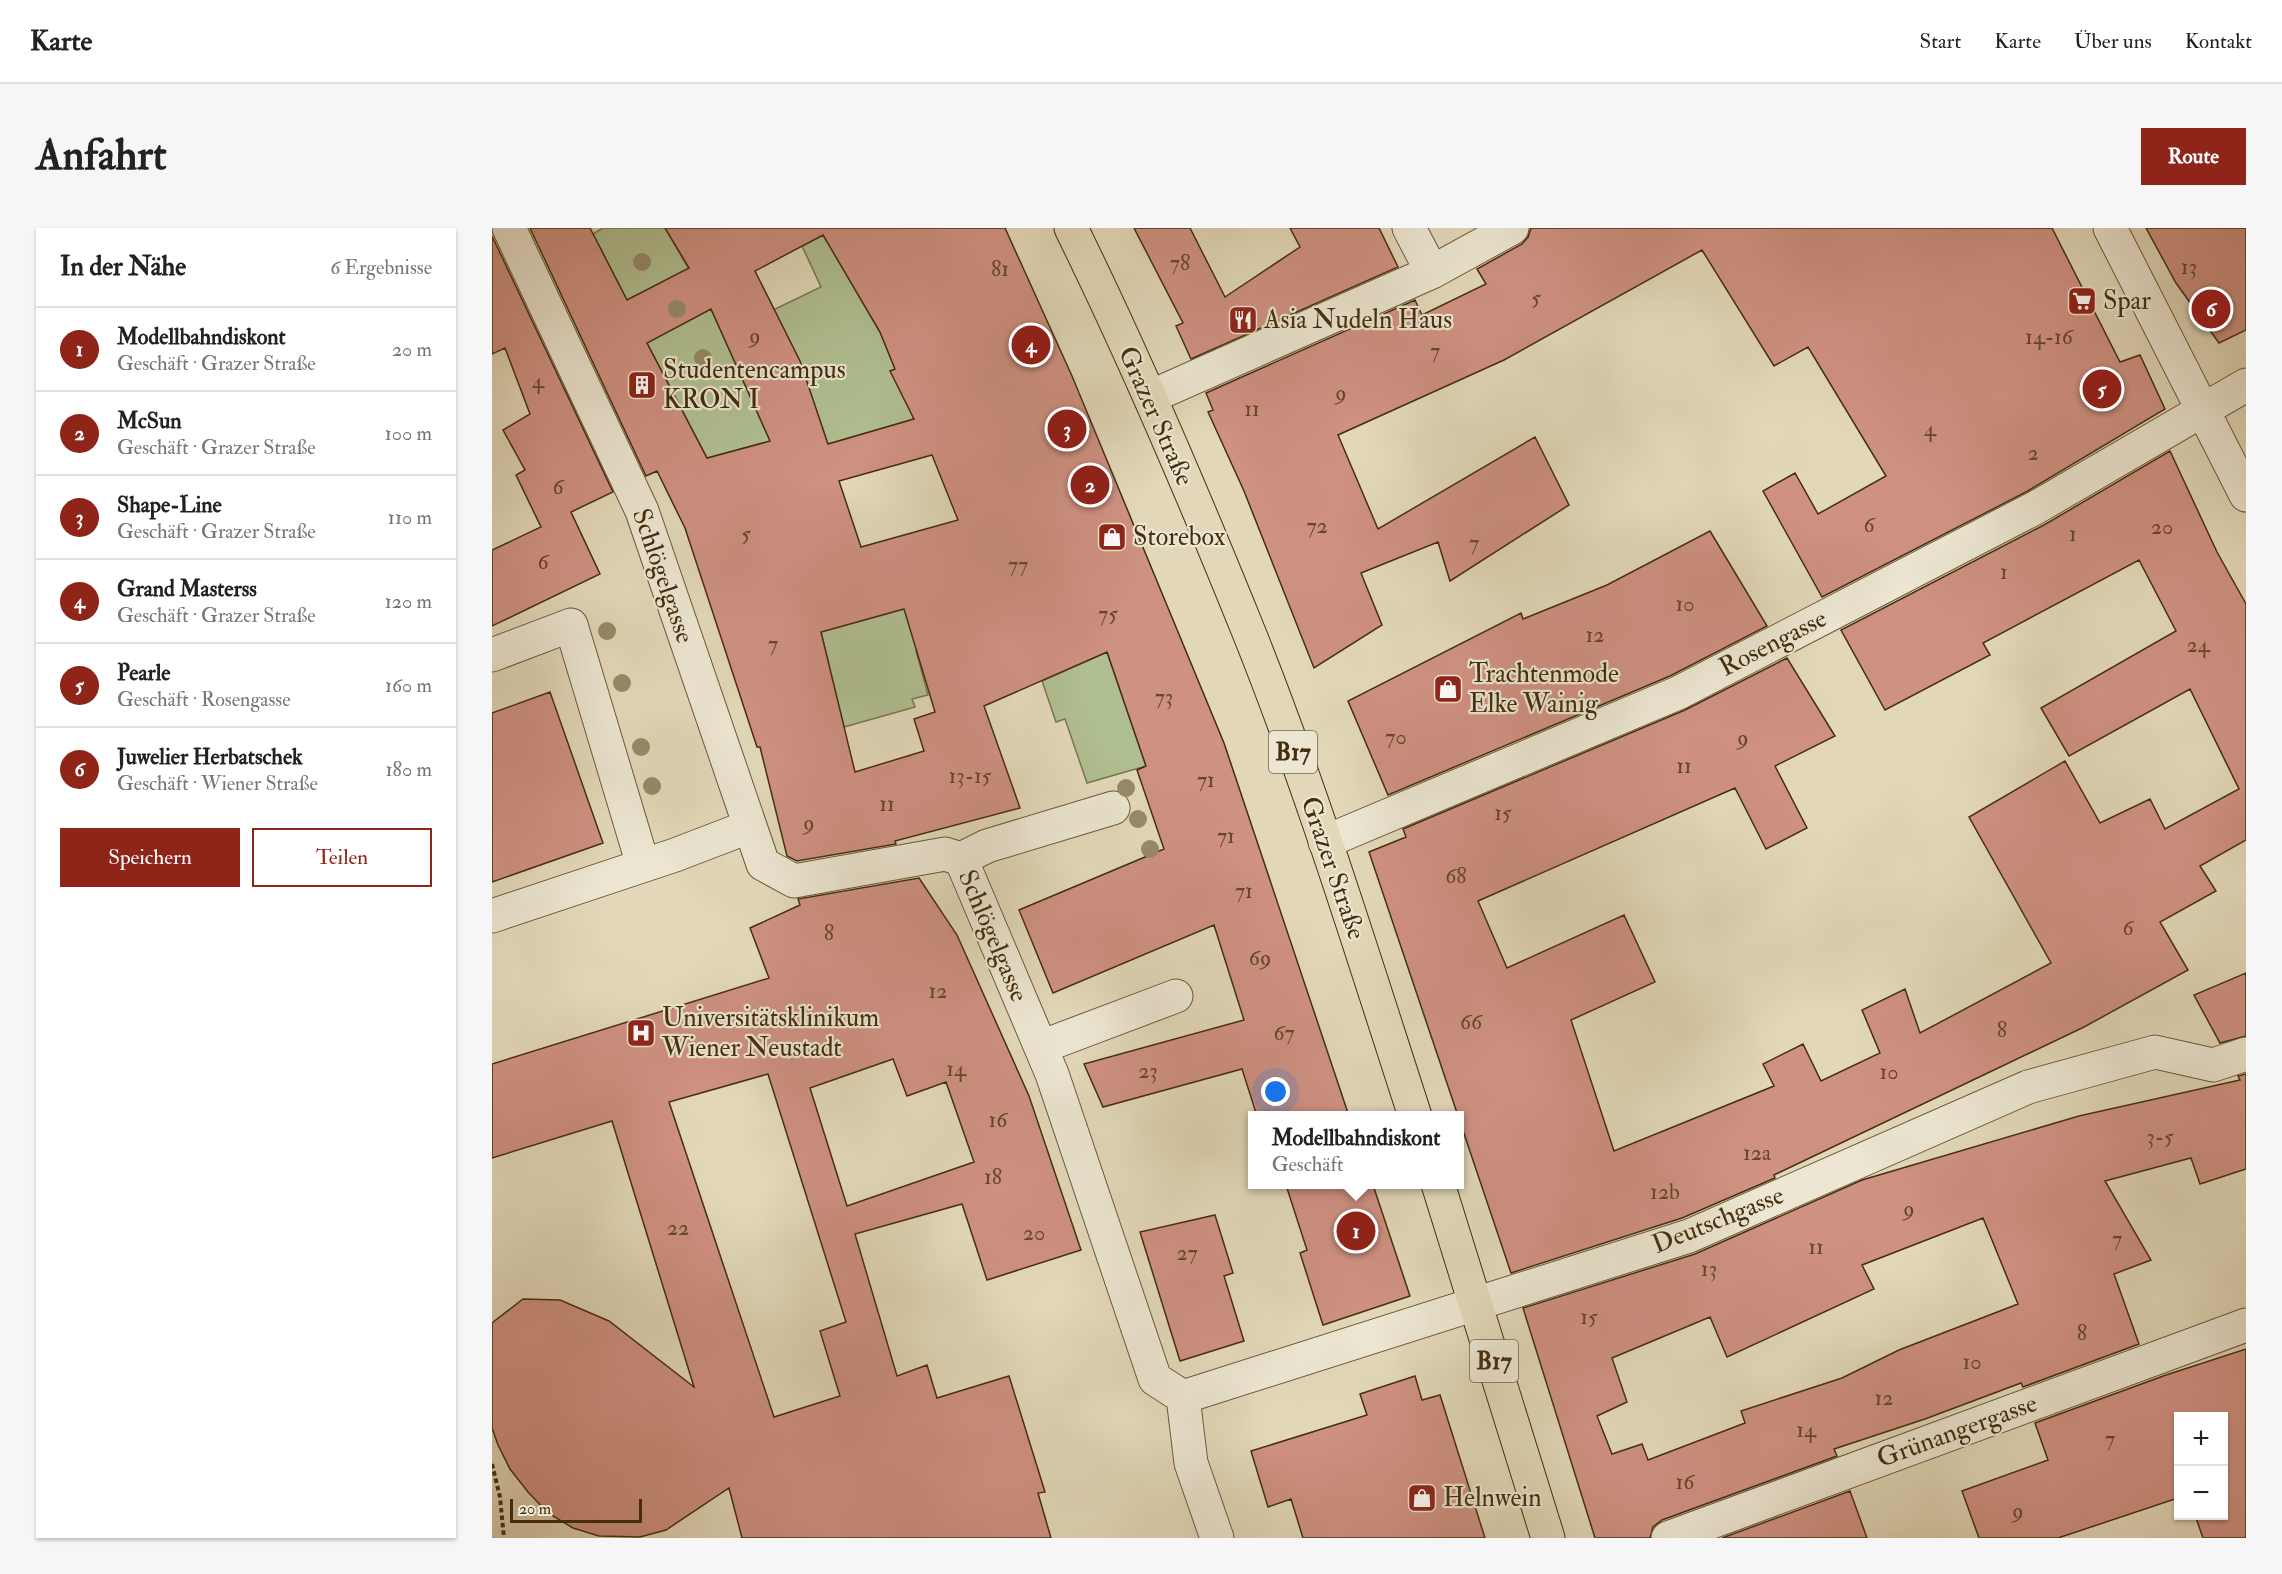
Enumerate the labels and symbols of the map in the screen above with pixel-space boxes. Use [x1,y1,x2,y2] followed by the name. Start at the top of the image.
[1170,249,1190,277] house number: 78
[2181,253,2197,281] house number: 13
[991,255,1009,283] house number: 81
[1531,284,1541,312] house number: 5
[2066,285,2098,317] supermarket icon: Spar
[2103,285,2151,318] place label: Spar
[2192,286,2230,332] pin: 6
[1227,304,1259,336] restaurant icon: Asia Nudeln Haus
[1263,304,1452,336] place label: Asia Nudeln Haus
[747,322,761,350] house number: 9
[1012,322,1050,368] pin: 4
[2025,323,2075,351] house number: 14-16
[1430,337,1440,365] house number: 7
[1111,341,1201,491] street label: Grazer Straße
[663,354,846,416] place label: Studentencampus KRON I
[2082,366,2122,412] pin: 5
[532,367,545,395] house number: 4
[626,369,658,401] building icon: Studentencampus KRON I
[1333,379,1347,407] house number: 9
[1244,395,1260,423] house number: 11
[1048,406,1086,452] pin: 3
[1924,415,1937,443] house number: 4
[2027,439,2039,467] house number: 2
[1070,462,1110,508] pin: 2
[552,473,565,501] house number: 6
[625,505,701,648] street label: Schlögelgasse
[1863,511,1876,539] house number: 6
[1306,512,1328,540] house number: 72
[2151,513,2173,541] house number: 20
[741,520,751,548] house number: 5
[2069,520,2077,548] house number: 1
[1096,521,1128,553] shop icon: Storebox
[1133,521,1226,553] place label: Storebox
[1469,529,1479,557] house number: 7
[537,548,550,576] house number: 6
[1008,551,1028,579] house number: 77
[2000,558,2008,586] house number: 1
[1675,590,1695,618] house number: 10
[1098,600,1118,628] house number: 75
[1714,602,1832,684] street label: Rosengasse
[1585,621,1605,649] house number: 12
[768,630,778,658] house number: 7
[2186,631,2211,659] house number: 24
[1469,658,1619,720] place label: Trachtenmode Elke Wainig
[1432,673,1464,705] shop icon: Trachtenmode Elke Wainig
[1155,683,1173,711] house number: 73
[1385,723,1407,751] house number: 70
[1735,724,1749,752] house number: 9
[1269,731,1317,773] road number: B17
[1676,752,1692,780] house number: 11
[948,762,992,790] house number: 13-15
[1197,766,1215,794] house number: 71
[879,790,895,818] house number: 11
[1294,792,1372,944] street label: Grazer Straße
[1494,799,1512,827] house number: 15
[801,809,815,837] house number: 9
[1217,822,1235,850] house number: 71
[1445,862,1467,890] house number: 68
[951,865,1035,1007] street label: Schlögelgasse
[1235,877,1253,905] house number: 71
[2122,914,2135,942] house number: 6
[824,919,834,947] house number: 8
[1249,944,1271,972] house number: 69
[928,977,948,1005] house number: 12
[661,1002,879,1064] place label: Universitätsklinikum Wiener Neustadt
[1460,1008,1484,1036] house number: 66
[1997,1016,2007,1044] house number: 8
[625,1017,657,1049] hospital icon: Universitätsklinikum Wiener Neustadt
[1273,1019,1295,1047] house number: 67
[946,1055,967,1083] house number: 14
[1138,1057,1158,1085] house number: 23
[1879,1058,1899,1086] house number: 10
[1261,1077,1290,1106] your location
[989,1106,1009,1134] house number: 16
[2146,1123,2174,1151] house number: 3-5
[1743,1139,1772,1167] house number: 12a
[984,1163,1002,1191] house number: 18
[1650,1178,1680,1206] house number: 12b
[1648,1179,1789,1261] street label: Deutschgasse
[1901,1195,1915,1223] house number: 9
[1336,1208,1376,1254] pin: 1
[667,1214,689,1242] house number: 22
[1023,1219,1045,1247] house number: 20
[2112,1225,2122,1253] house number: 7
[1808,1233,1824,1261] house number: 11
[1176,1239,1198,1267] house number: 27
[1701,1255,1717,1283] house number: 13
[1580,1303,1598,1331] house number: 15
[2077,1319,2087,1347] house number: 8
[1470,1340,1518,1382] road number: B17
[1962,1348,1982,1376] house number: 10
[1874,1384,1894,1412] house number: 12
[1873,1387,2041,1475] street label: Grünangergasse
[1796,1416,1817,1444] house number: 14
[2105,1425,2115,1453] house number: 7
[1676,1468,1696,1496] house number: 16
[1406,1482,1438,1514] shop icon: Helnwein
[1443,1482,1542,1514] place label: Helnwein
[510,1496,642,1524] scale bar
[2010,1497,2024,1525] house number: 9

